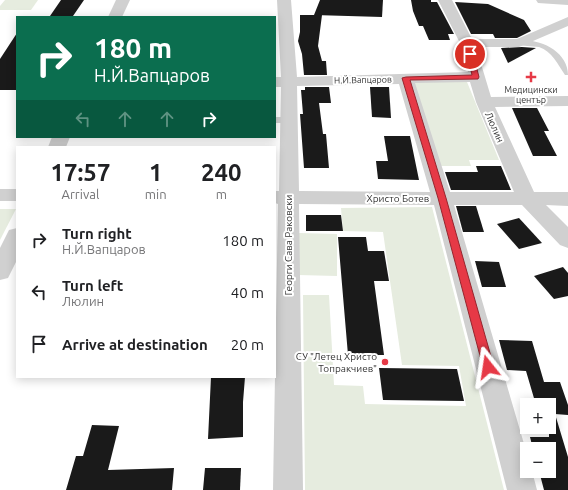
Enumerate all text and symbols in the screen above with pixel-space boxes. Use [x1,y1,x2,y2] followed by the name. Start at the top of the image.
[28,32,80,84] icon: right
[94,32,172,63] text: 180 m
[453,37,487,71] pin
[459,43,481,65] icon: arrive
[94,65,210,85] text: Н.Й.Вапцаров
[525,71,537,83] marker: Медицински център
[334,73,392,86] street label: Н.Й.Вапцаров
[504,85,558,105] place label: Медицински център
[72,108,94,130] icon: left
[114,108,136,130] icon: ahead
[156,108,178,130] icon: ahead
[198,108,220,130] icon: right
[483,110,506,144] street label: Люлин
[50,159,110,186] text: 17:57
[149,159,162,186] text: 1
[201,159,242,186] text: 240
[61,187,99,201] text: Arrival
[145,187,167,201] text: min
[216,187,227,201] text: m
[367,193,429,204] street label: Христо Ботев
[283,195,294,295] street label: Георги Сава Раковски
[62,225,132,242] text: Turn right
[28,229,50,251] icon: right
[222,232,264,249] text: 180 m
[62,242,146,256] text: Н.Й.Вапцаров
[62,277,123,294] text: Turn left
[28,281,50,303] icon: left
[231,284,264,301] text: 40 m
[62,294,104,308] text: Люлин
[28,333,50,355] icon: arrive
[62,336,208,353] text: Arrive at destination
[231,336,264,353] text: 20 m
[467,346,509,388] position arrow
[296,351,377,374] place label: СУ "Летец Христо Топракчиев"
[380,357,390,367] marker: СУ "Летец Христо Топракчиев"
[520,398,556,478] map controls
[520,398,556,434] button: +
[520,442,556,478] button: −

